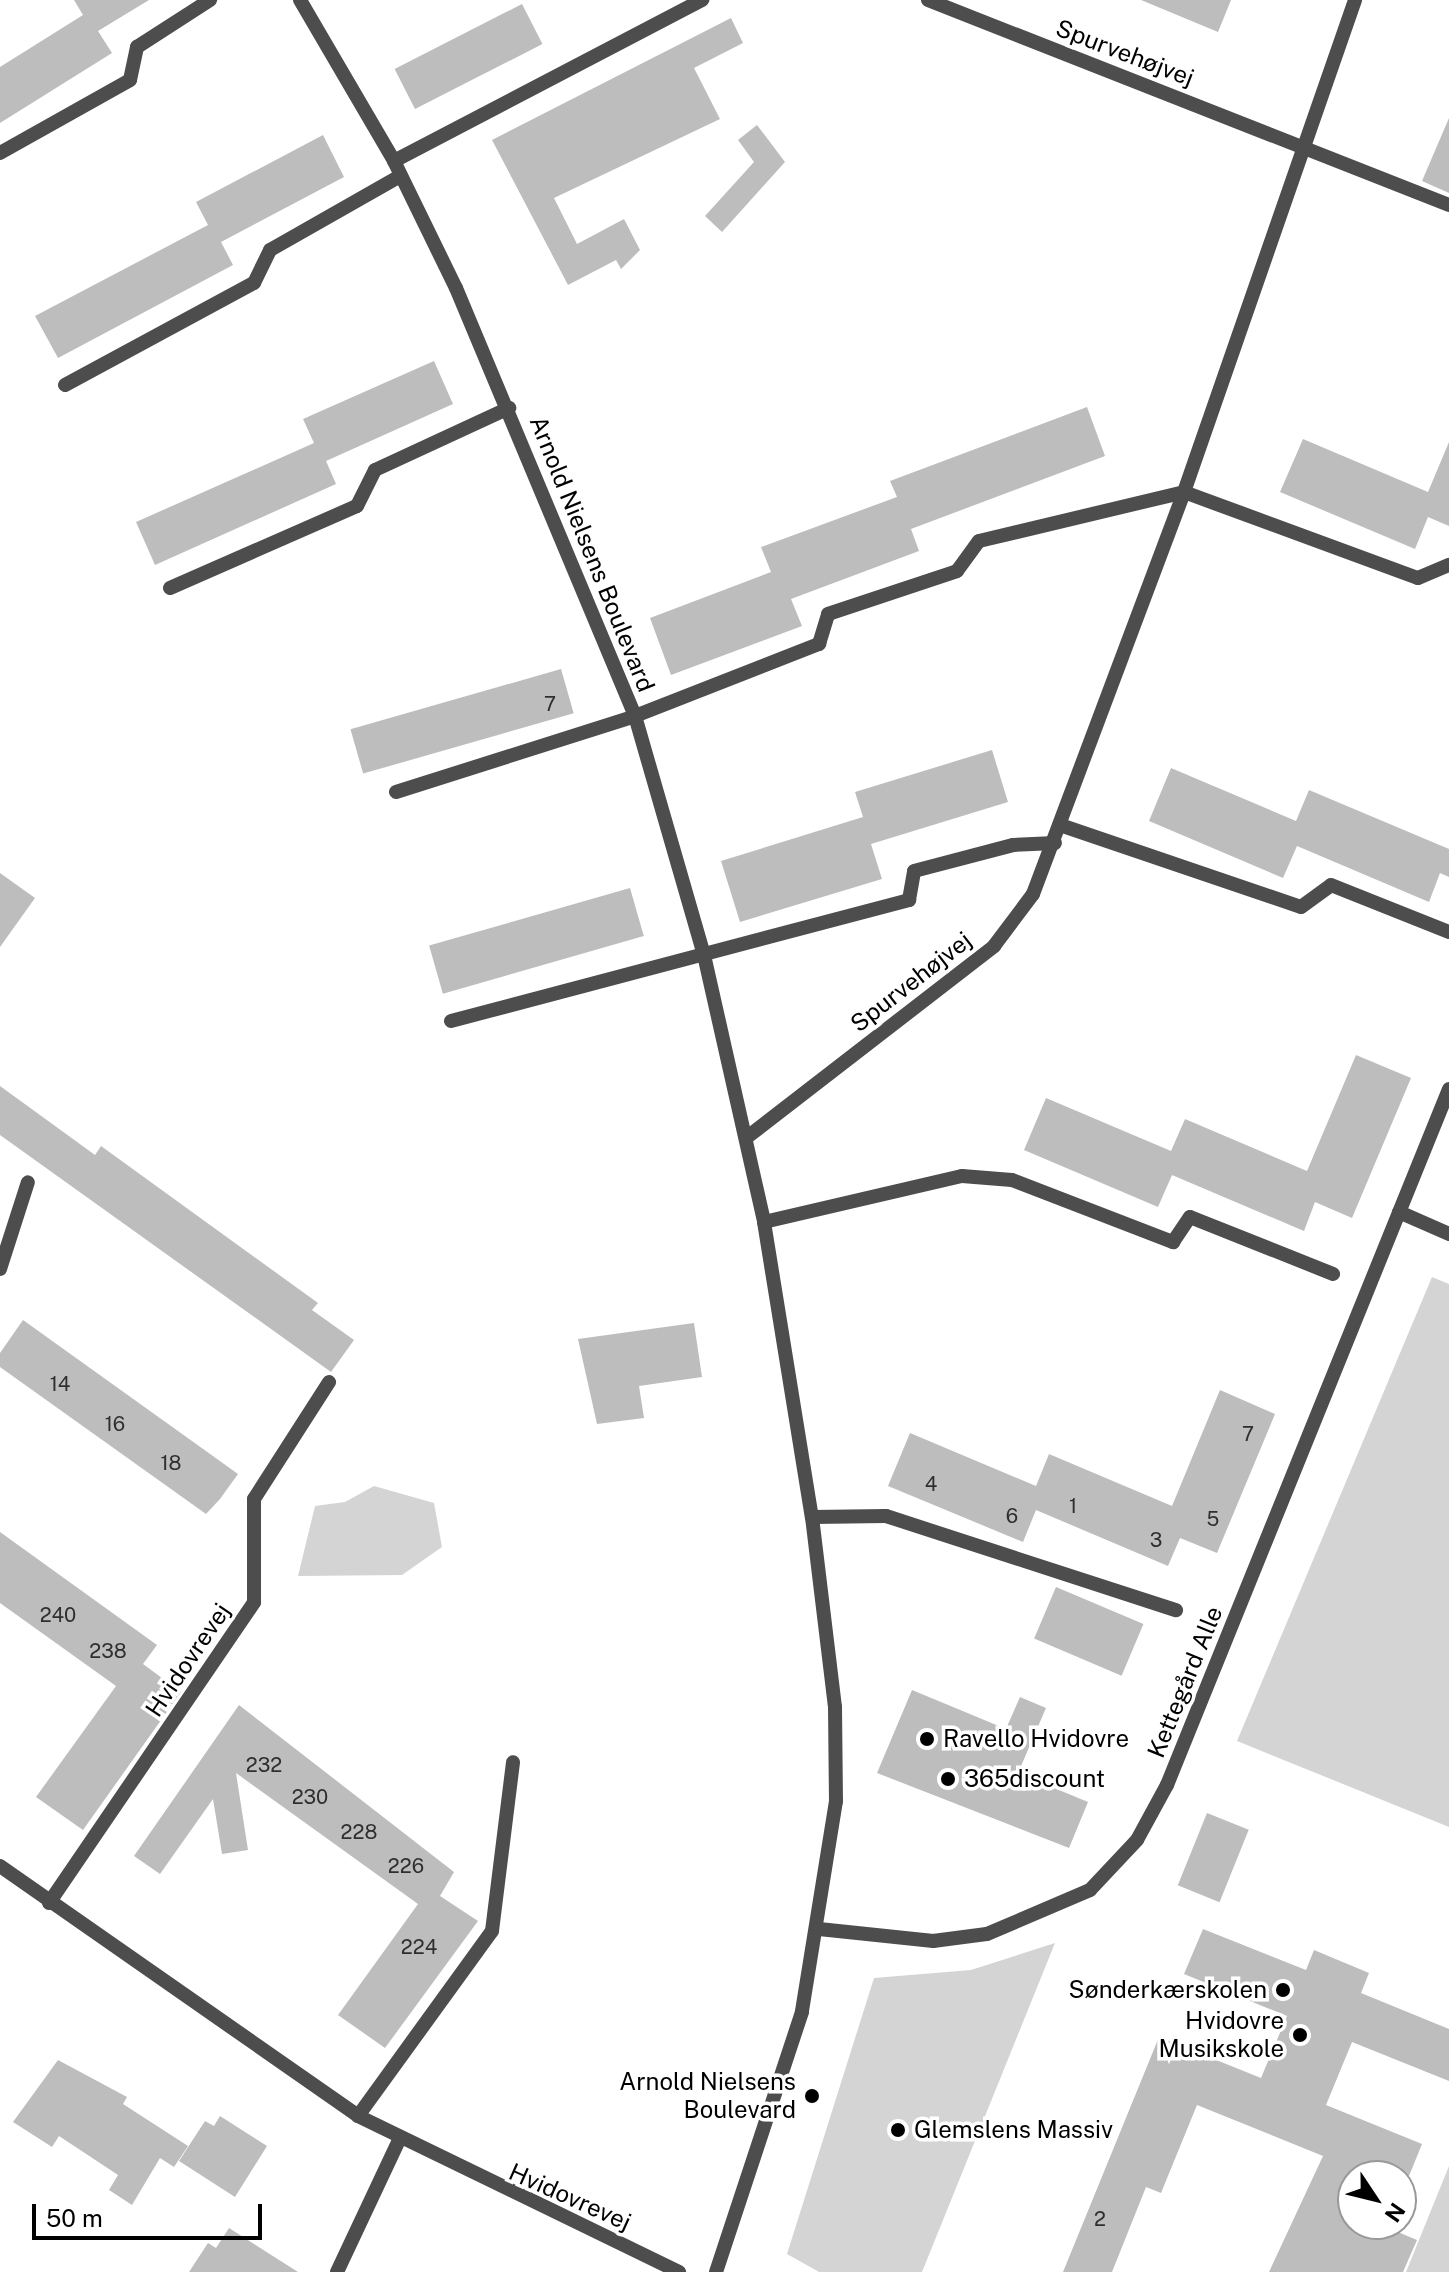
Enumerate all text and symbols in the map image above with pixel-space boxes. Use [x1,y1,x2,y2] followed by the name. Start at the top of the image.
[1052,13,1198,93] street label: Spurvehøjvej
[523,412,661,696] street label: Arnold Nielsens Boulevard
[544,692,556,716] house number: 7
[845,926,977,1038] street label: Spurvehøjvej
[50,1372,70,1396] house number: 14
[105,1412,125,1436] house number: 16
[1242,1422,1254,1446] house number: 7
[160,1451,182,1475] house number: 18
[925,1472,937,1496] house number: 4
[1069,1494,1077,1518] house number: 1
[1006,1504,1018,1528] house number: 6
[1207,1507,1219,1531] house number: 5
[1150,1528,1162,1552] house number: 3
[140,1598,236,1722] street label: Hvidovrevej
[1142,1602,1228,1762] street label: Kettegård Alle
[40,1603,76,1627] house number: 240
[89,1639,127,1663] house number: 238
[943,1725,1129,1753] place label: Ravello Hvidovre
[918,1730,936,1748] marker: Ravello Hvidovre
[246,1753,282,1777] house number: 232
[964,1765,1105,1793] place label: 365discount
[939,1770,957,1788] marker: 365discount
[292,1785,328,1809] house number: 230
[341,1820,377,1844] house number: 228
[388,1854,424,1878] house number: 226
[401,1935,437,1959] house number: 224
[1069,1976,1267,2004] place label: Sønderkærskolen
[1274,1981,1292,1999] marker: Sønderkærskolen
[1158,2007,1284,2063] place label: Hvidovre Musikskole
[1291,2026,1309,2044] marker: Hvidovre Musikskole
[619,2068,796,2124] place label: Arnold Nielsens Boulevard
[803,2087,821,2105] marker: Arnold Nielsens Boulevard
[914,2116,1113,2144] place label: Glemslens Massiv
[889,2121,907,2139] marker: Glemslens Massiv
[505,2157,635,2237] street label: Hvidovrevej
[1337,2160,1417,2240] north arrow
[36,2188,266,2238] scale bar
[1379,2198,1411,2227] text: N
[46,2204,103,2232] text: 50 m
[1094,2207,1106,2231] house number: 2

